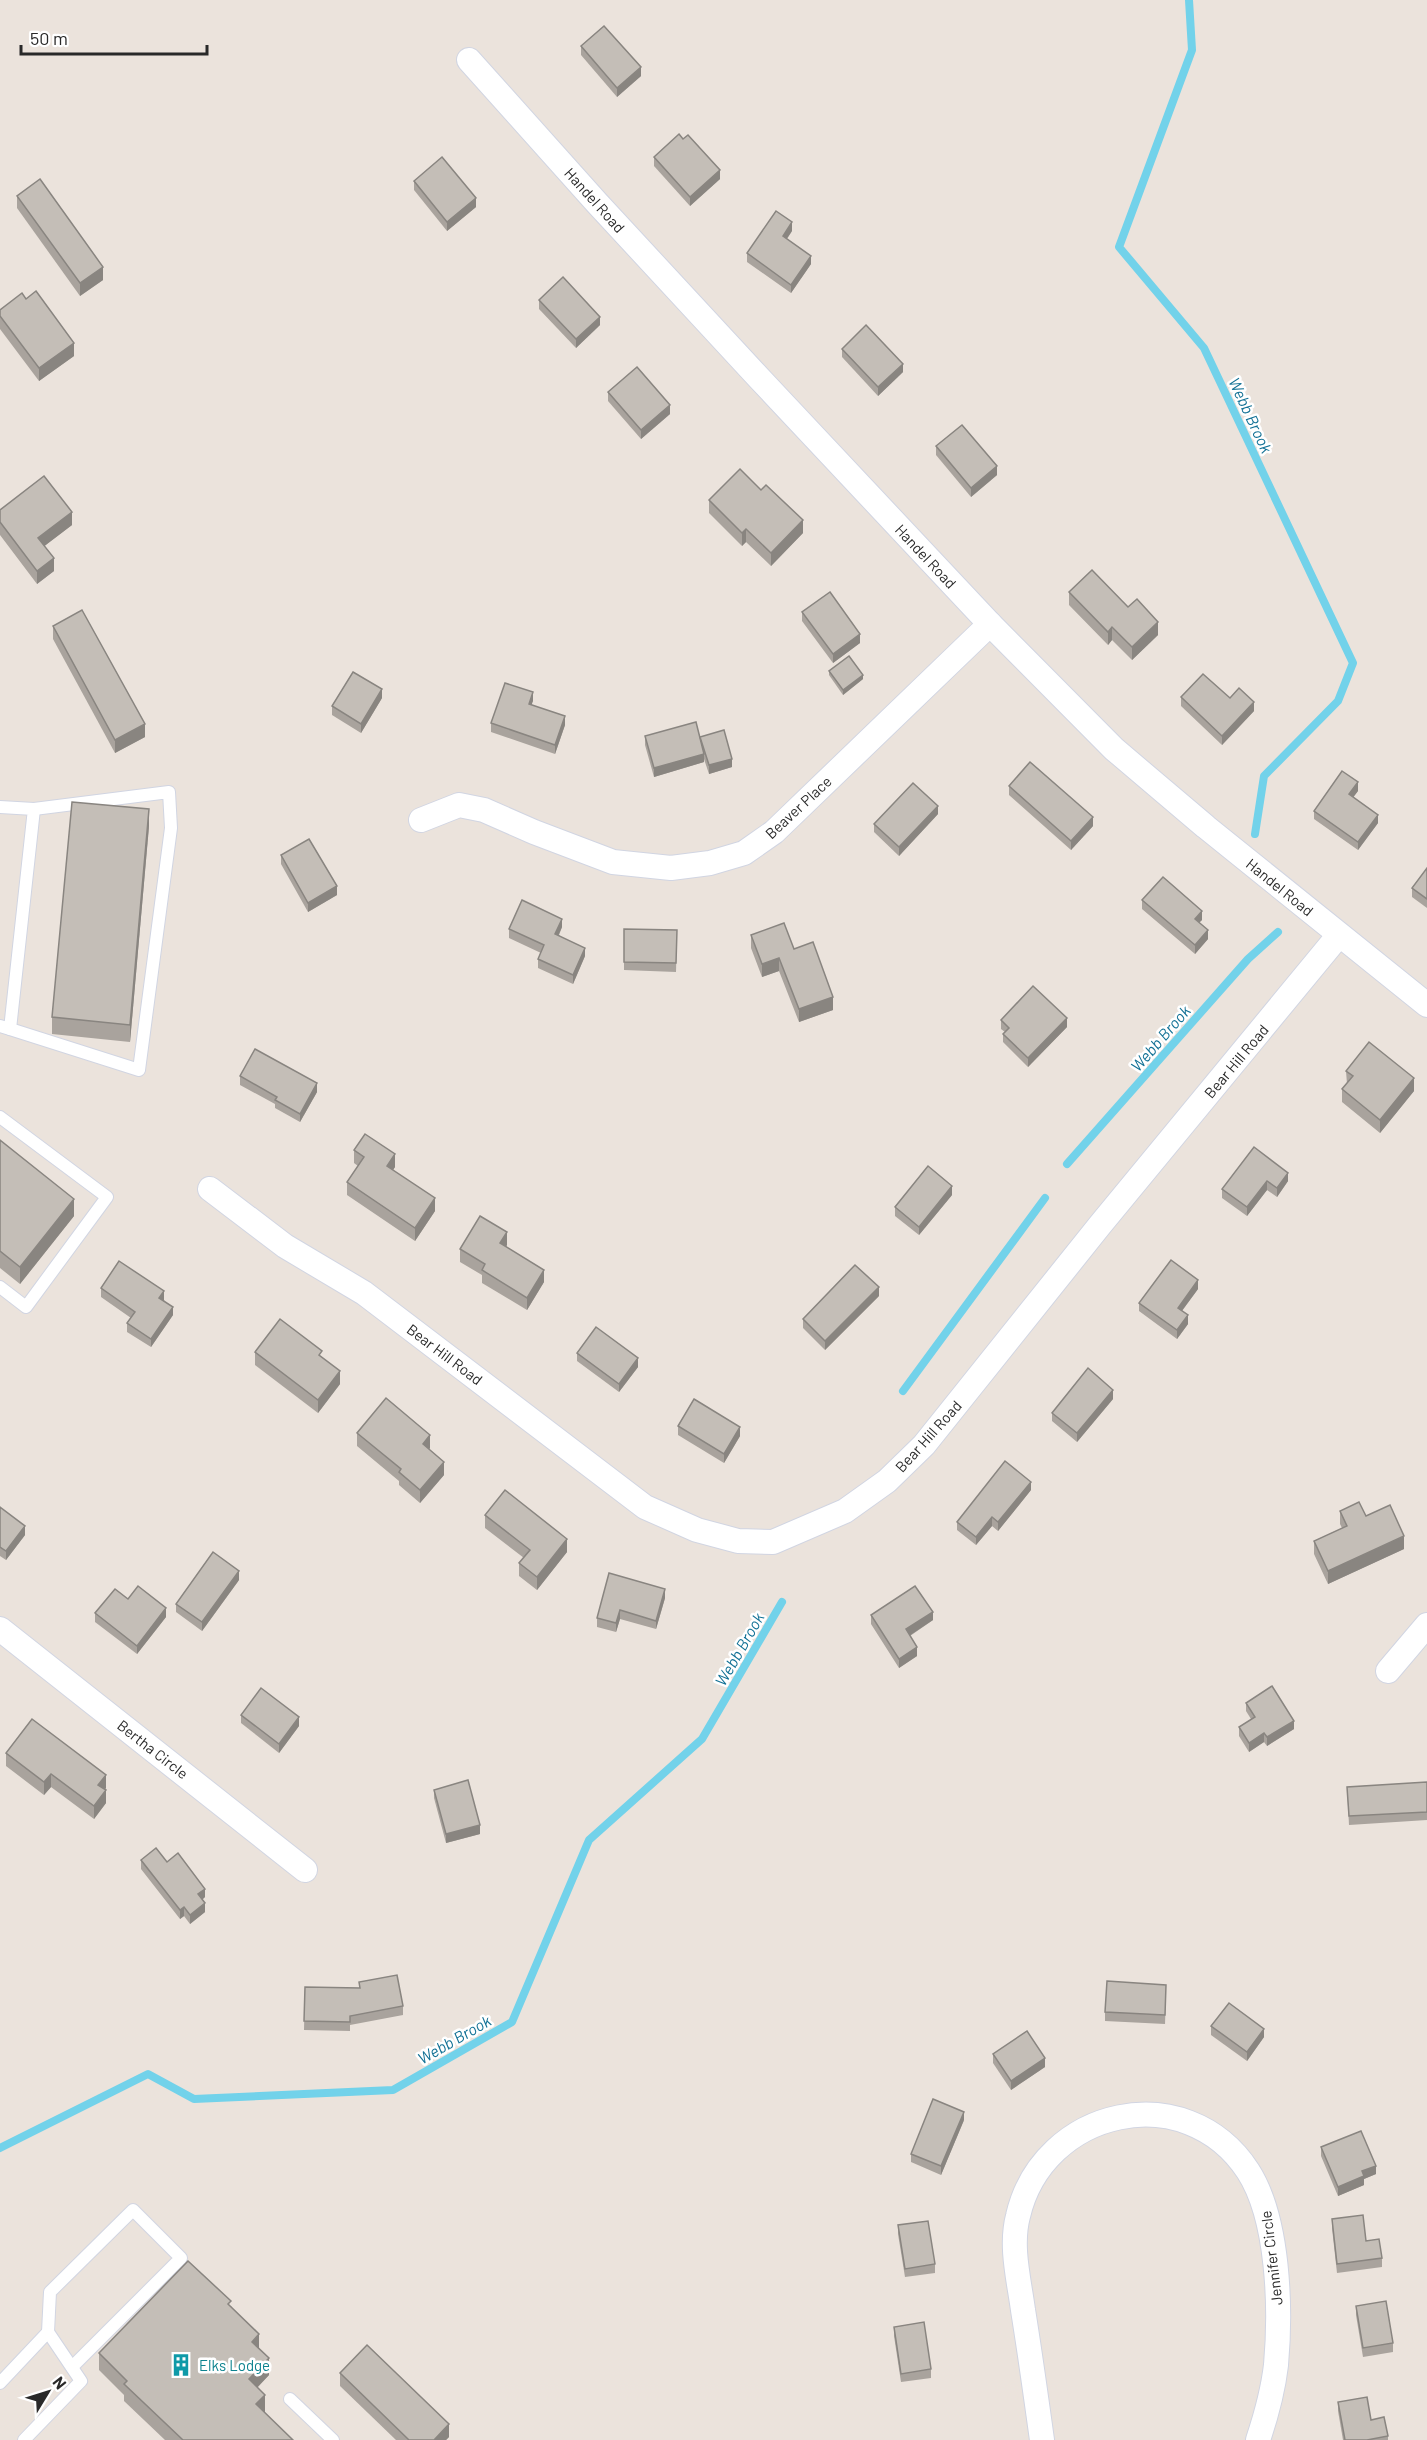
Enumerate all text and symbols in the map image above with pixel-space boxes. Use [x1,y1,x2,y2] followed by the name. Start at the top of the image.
[21,18,207,56] scale bar
[30,27,68,49] text: 50 m
[561,164,629,236] street label: Handel Road
[1225,374,1277,456] water label: Webb Brook
[892,520,960,592] street label: Handel Road
[761,772,835,842] street label: Beaver Place
[1243,854,1317,920] street label: Handel Road
[1126,1001,1194,1075] water label: Webb Brook
[1200,1021,1272,1101] street label: Bear Hill Road
[404,1320,486,1388] street label: Bear Hill Road
[891,1396,965,1476] street label: Bear Hill Road
[710,1609,768,1689] water label: Webb Brook
[114,1716,192,1782] street label: Bertha Circle
[414,2010,494,2068] water label: Webb Brook
[1256,2210,1286,2306] street label: Jennifer Circle
[168,2352,194,2378] building icon: Elks Lodge
[199,2356,270,2374] place label: Elks Lodge
[18,2362,78,2422] north arrow
[49,2372,71,2392] text: N

